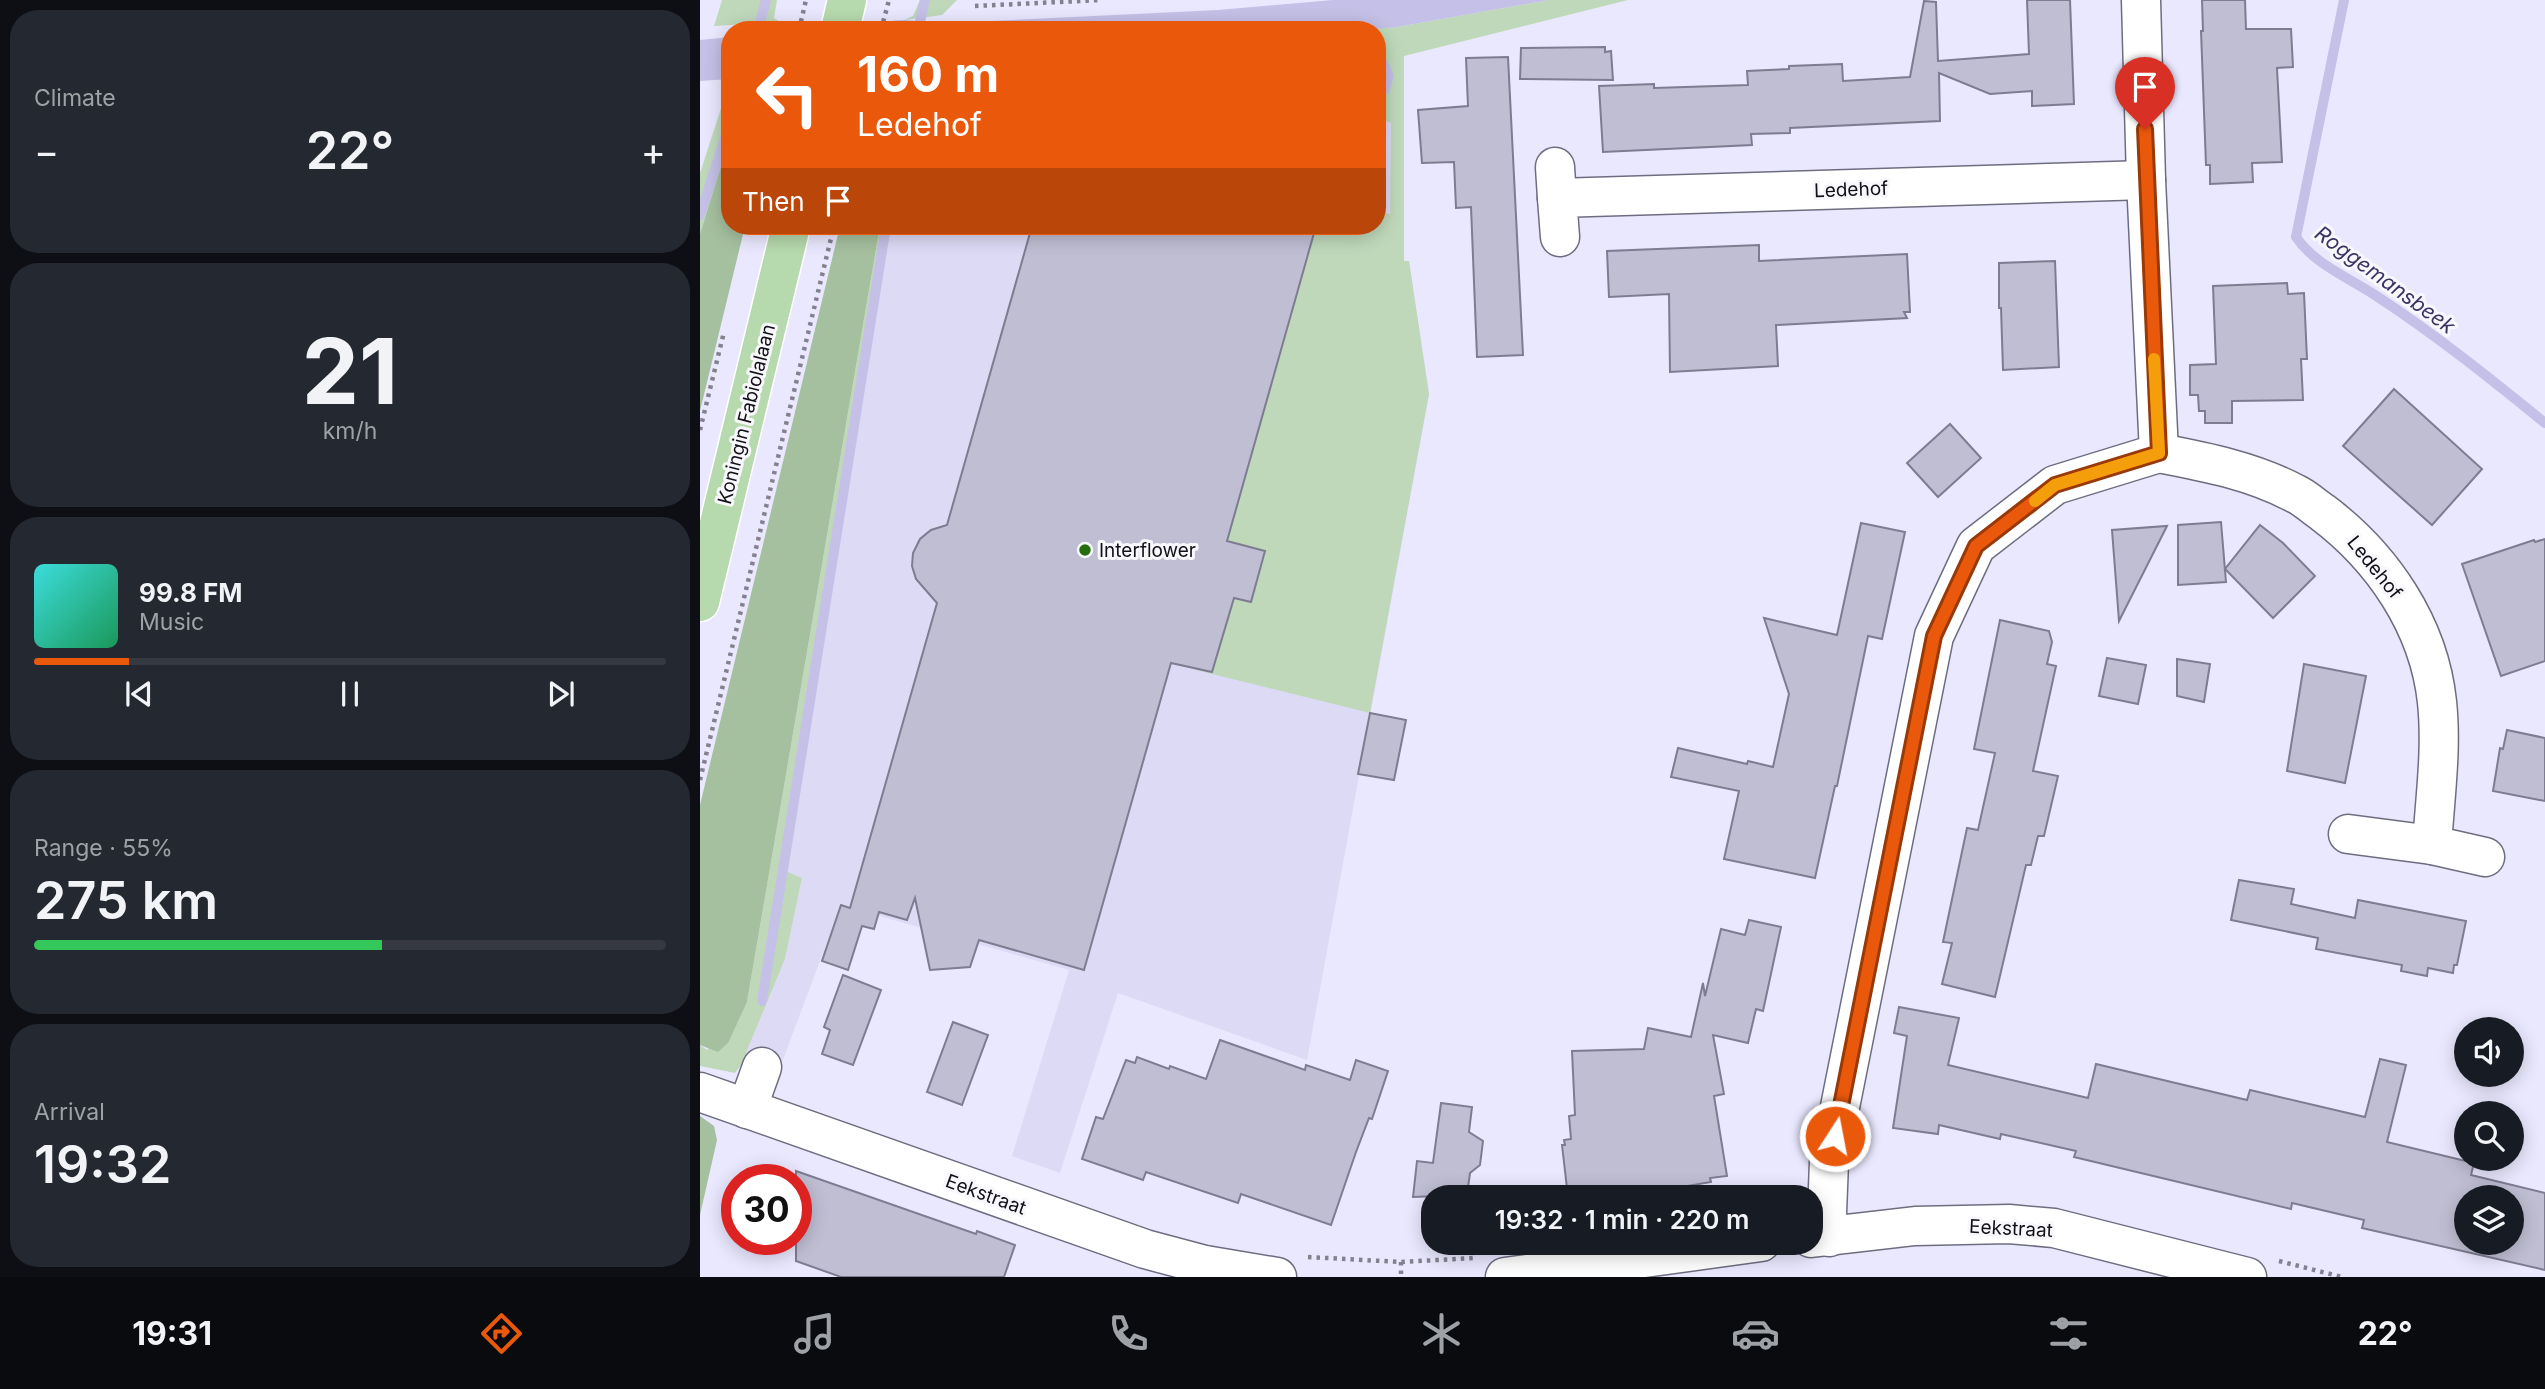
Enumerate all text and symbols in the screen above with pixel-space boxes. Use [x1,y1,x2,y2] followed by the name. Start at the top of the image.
[857,45,999,104] text: 160 m
[742,49,833,140] icon: left
[2115,57,2175,129] pin
[2126,68,2164,106] icon: arrive
[34,84,116,112] text: Climate
[857,105,982,144] text: Ledehof
[306,119,394,182] text: 22°
[34,128,59,174] text: −
[641,128,666,174] text: +
[1814,177,1888,202] street label: Ledehof
[819,182,857,220] icon: arrive
[742,186,805,217] text: Then
[2310,220,2461,339] water label: Roggemansbeek
[302,316,398,426] text: 21
[713,322,780,507] street label: Koningin Fabiolalaan
[323,417,377,445] text: km/h
[2342,531,2407,603] street label: Ledehof
[1099,539,1196,562] place label: Interflower
[1077,542,1093,558] marker: Interflower
[139,577,243,608] text: 99.8 FM
[139,608,204,636] text: Music
[120,675,158,713] icon: previous
[331,675,369,713] icon: pause
[542,675,580,713] icon: next
[34,834,173,862] text: Range · 55%
[34,869,218,932] text: 275 km
[2454,1017,2524,1255] map controls
[2454,1017,2524,1087] button: sound
[34,1098,105,1126] text: Arrival
[1798,1099,1872,1173] position arrow
[2454,1101,2524,1171] button: search
[34,1133,171,1196] text: 19:32
[721,1164,812,1255] speed limit sign: 30
[942,1169,1029,1220] street label: Eekstraat
[2454,1185,2524,1255] button: layers
[1495,1204,1749,1235] text: 19:32 · 1 min · 220 m
[1968,1215,2053,1242] street label: Eekstraat
[477,1309,526,1358] icon: directions
[790,1309,839,1358] icon: music
[1104,1309,1153,1358] icon: phone
[1417,1309,1466,1358] icon: climate
[1731,1309,1780,1358] icon: car
[2044,1309,2093,1358] icon: filters
[132,1314,212,1353] text: 19:31
[2358,1314,2413,1353] text: 22°

